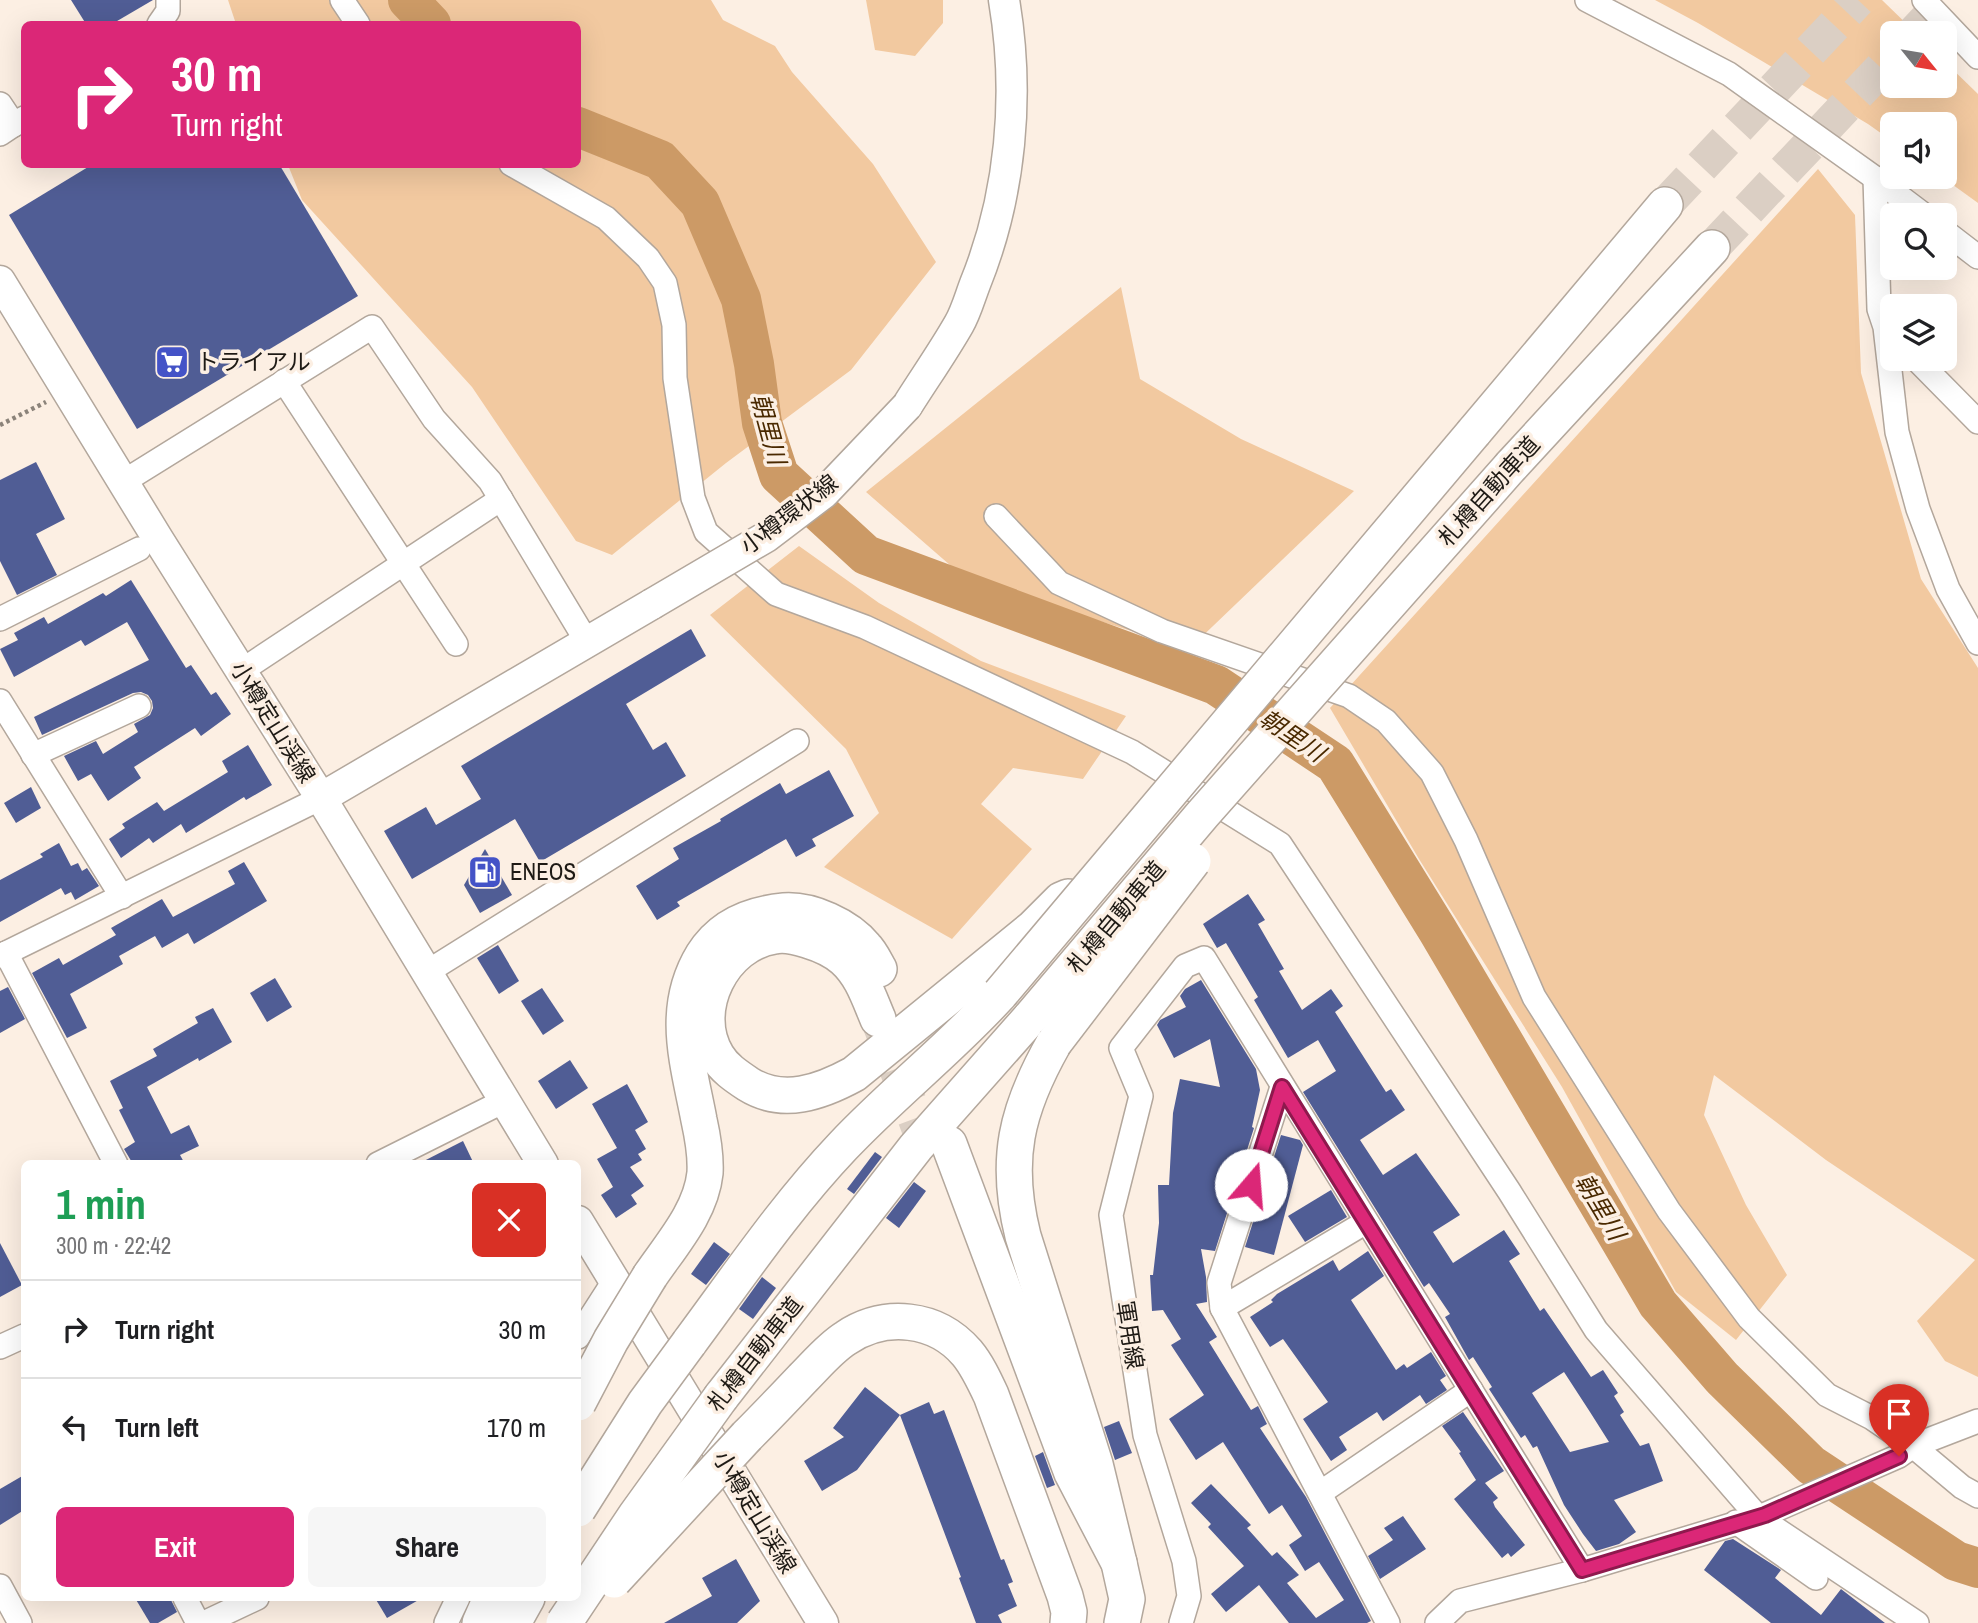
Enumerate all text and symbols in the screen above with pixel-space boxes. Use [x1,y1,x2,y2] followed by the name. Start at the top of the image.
[1880,21,1956,98] north arrow
[1880,21,1957,371] map controls
[171,40,263,106] text: 30 m
[56,49,147,140] icon: right
[171,103,283,146] text: Turn right
[1880,112,1957,189] button: sound
[1880,203,1957,280] button: search
[1880,294,1957,371] button: layers
[153,343,191,381] supermarket icon: トライアル
[196,346,311,377] place label: トライアル
[744,390,795,471] water label: 朝里川
[1431,429,1546,552] street label: 札樽自動車道
[733,467,844,561] street label: 小樽環状線
[224,655,323,788] street label: 小樽定山渓線
[1254,702,1334,770] water label: 朝里川
[466,853,504,891] fuel station icon: ENEOS
[1059,854,1172,979] street label: 札樽自動車道
[510,856,576,887] place label: ENEOS
[1214,1148,1288,1222] position arrow
[1569,1167,1635,1248] water label: 朝里川
[56,1176,146,1232] text: 1 min
[472,1183,546,1257] button: close
[56,1230,171,1261] text: 300 m · 22:42
[700,1290,809,1418] street label: 札樽自動車道
[1110,1298,1151,1371] street label: 軍用線
[56,1310,94,1348] icon: right
[115,1312,214,1347] text: Turn right
[499,1312,546,1347] text: 30 m
[1869,1384,1929,1456] pin
[1880,1395,1918,1433] icon: arrive
[56,1408,94,1446] icon: left
[115,1410,199,1445] text: Turn left
[487,1410,546,1445] text: 170 m
[707,1445,804,1579] street label: 小樽定山渓線
[56,1507,294,1587] button: Exit
[308,1507,546,1587] button: Share

